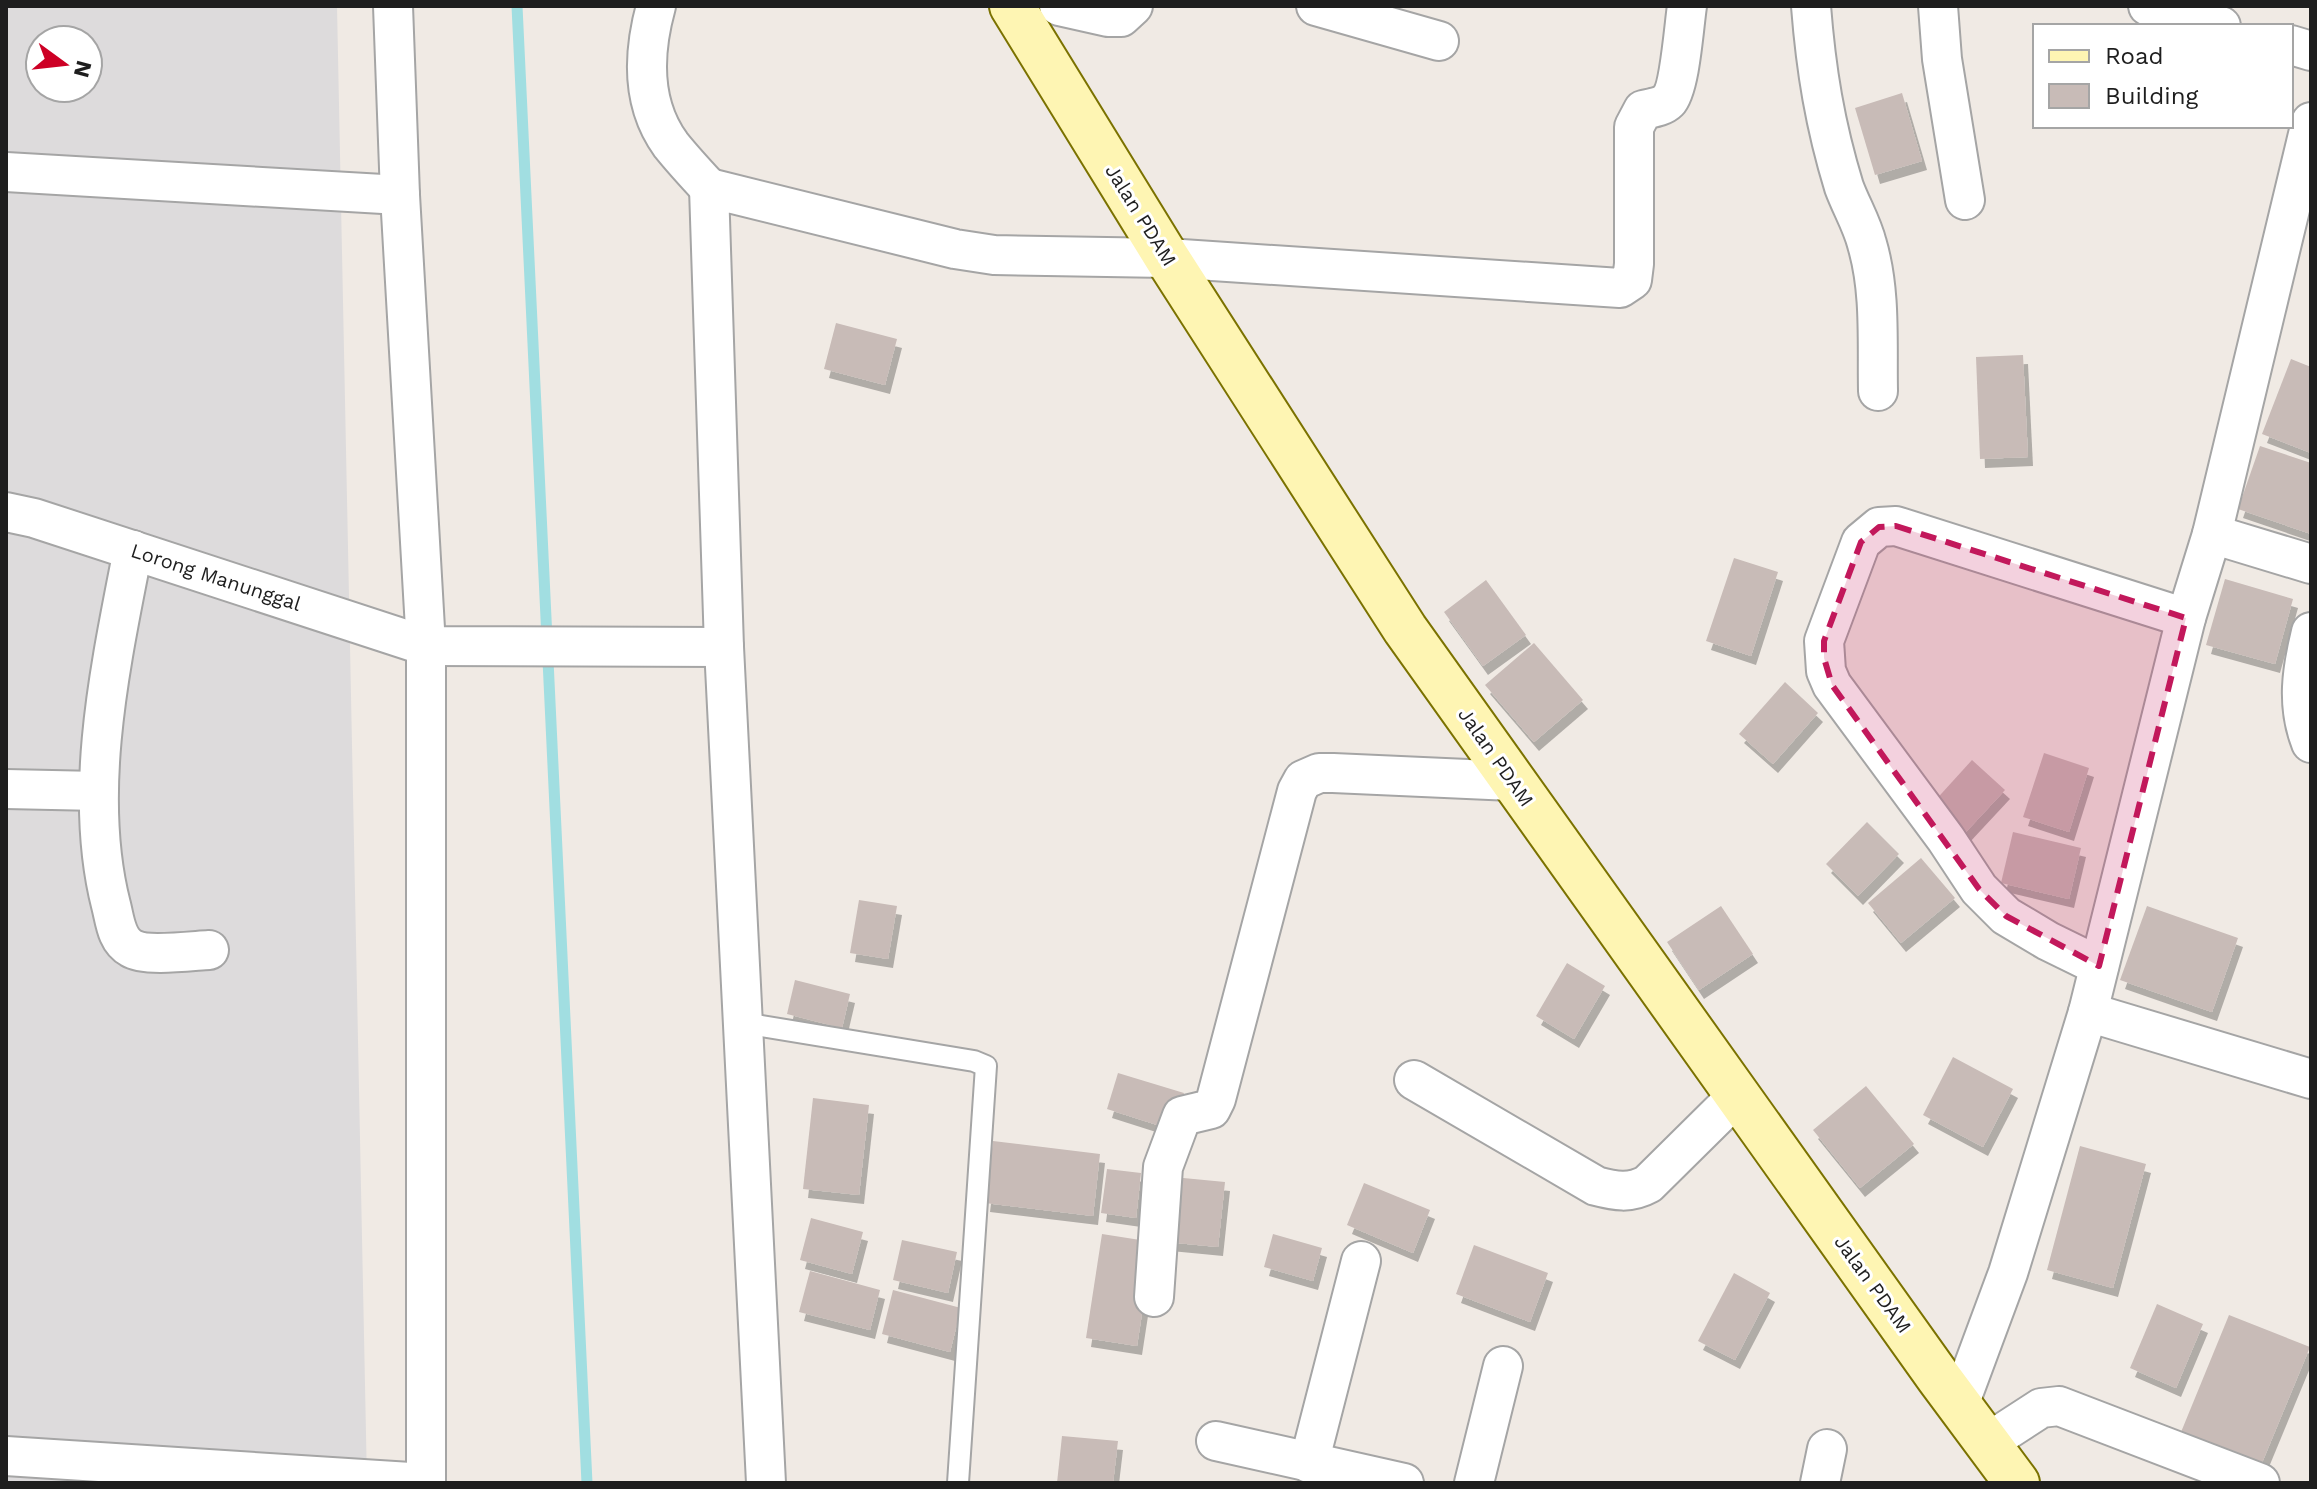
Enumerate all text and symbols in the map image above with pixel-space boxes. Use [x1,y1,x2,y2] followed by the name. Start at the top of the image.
[24,24,104,104] north arrow
[2033,24,2293,128] legend
[2105,42,2164,70] text: Road
[69,58,97,80] text: N
[2105,82,2198,110] text: Building
[1100,160,1182,270] street label: Jalan PDAM
[128,538,304,616] street label: Lorong Manunggal
[1453,703,1539,811] street label: Jalan PDAM
[1829,1230,1917,1338] street label: Jalan PDAM

